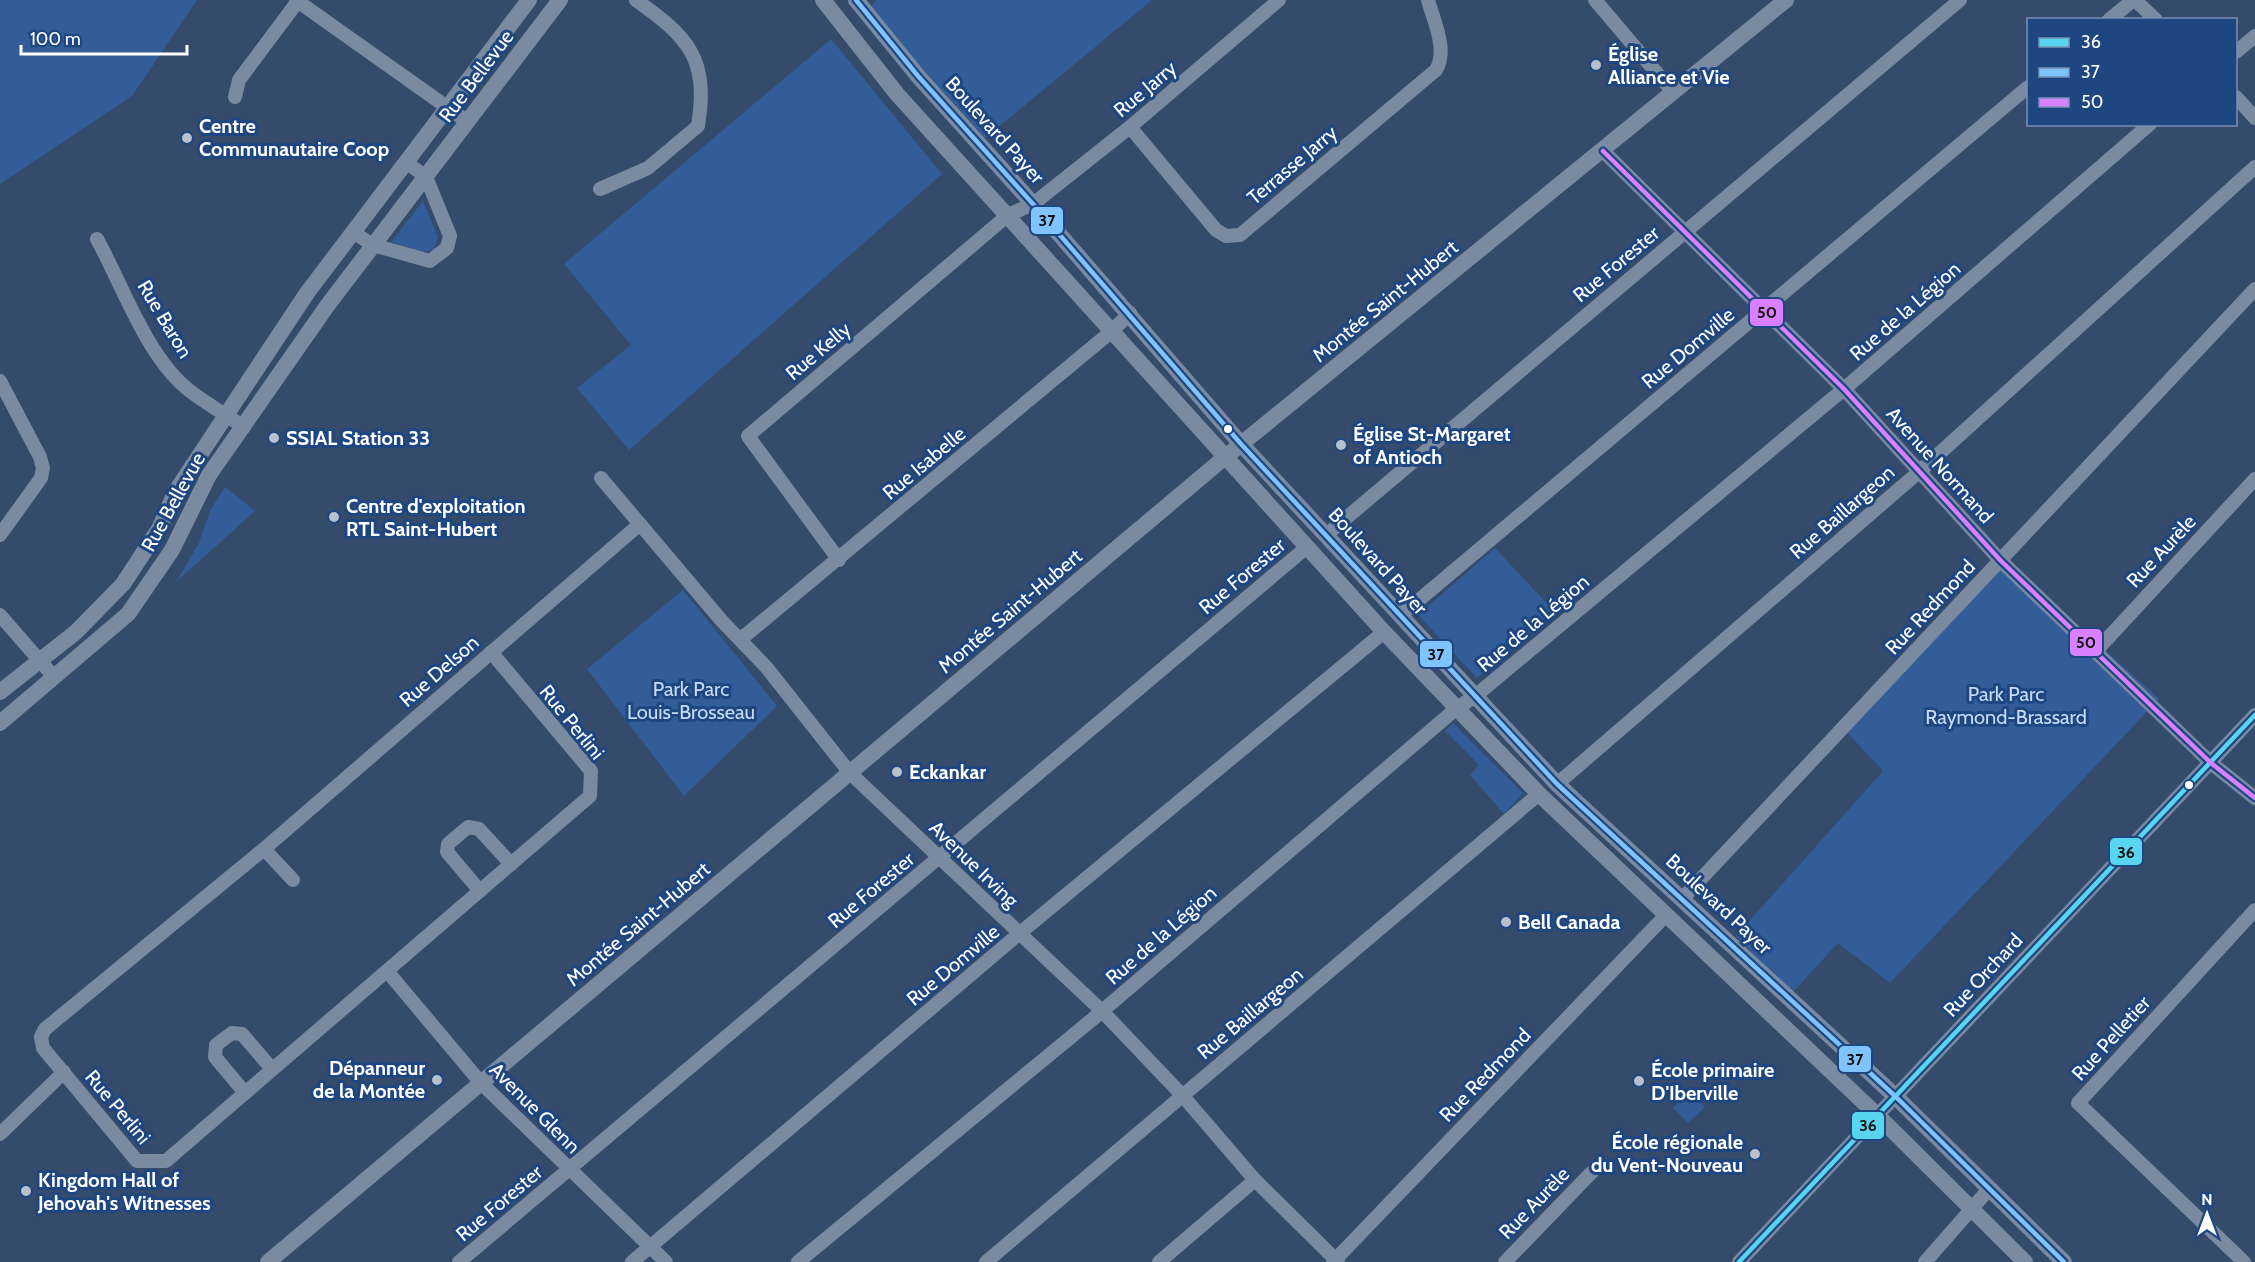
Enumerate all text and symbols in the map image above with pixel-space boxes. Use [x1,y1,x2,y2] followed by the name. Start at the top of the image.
[21,18,188,56] scale bar
[2027,18,2237,126] legend
[434,25,518,127] street label: Rue Bellevue
[30,28,81,50] text: 100 m
[2081,31,2101,53] text: 36
[1608,42,1730,89] place label: Église Alliance et Vie
[1109,56,1181,122] street label: Rue Jarry
[1589,58,1603,72] marker: Église Alliance et Vie
[2081,61,2100,83] text: 37
[941,71,1050,189] street label: Boulevard Payer
[2081,91,2103,113] text: 50
[199,114,389,161] place label: Centre Communautaire Coop
[1242,120,1342,210] street label: Terrasse Jarry
[180,131,194,145] marker: Centre Communautaire Coop
[1030,206,1064,235] line badge: 37
[1039,211,1056,230] text: 37
[1568,220,1665,307] street label: Rue Forester
[1307,235,1463,367] street label: Montée Saint-Hubert
[1845,257,1965,365] street label: Rue de la Légion
[132,276,198,362] street label: Rue Baron
[1749,298,1784,327] line badge: 50
[1637,302,1739,394] street label: Rue Domville
[1757,303,1777,322] text: 50
[781,317,855,385] street label: Rue Kelly
[1881,402,1999,528] street label: Avenue Normand
[878,421,970,505] street label: Rue Isabelle
[1353,422,1511,469] place label: Église St-Margaret of Antioch
[1222,423,1234,435] unlabelled marker
[286,426,430,450] place label: SSIAL Station 33
[267,431,281,445] marker: SSIAL Station 33
[1334,438,1348,452] marker: Église St-Margaret of Antioch
[136,448,210,556] street label: Rue Bellevue
[1785,460,1899,564] street label: Rue Baillargeon
[346,494,526,541] place label: Centre d'exploitation RTL Saint-Hubert
[1324,502,1433,620] street label: Boulevard Payer
[327,510,341,524] marker: Centre d'exploitation RTL Saint-Hubert
[2121,510,2201,592] street label: Rue Aurèle
[1194,532,1291,619] street label: Rue Forester
[933,544,1087,678] street label: Montée Saint-Hubert
[1880,555,1980,659] street label: Rue Redmond
[1472,569,1594,677] street label: Rue de la Légion
[2069,628,2103,657] line badge: 50
[395,630,483,712] street label: Rue Delson
[2076,633,2096,652] text: 50
[1419,640,1453,668] line badge: 37
[1428,645,1445,664] text: 37
[627,677,755,724] park label: Park Parc Louis-Brosseau
[535,680,609,764] street label: Rue Perlini
[1925,682,2087,729] park label: Park Parc Raymond-Brassard
[909,760,986,784] place label: Eckankar
[890,765,904,779] marker: Eckankar
[2183,779,2195,791] unlabelled marker
[925,816,1024,913] street label: Avenue Irving
[2109,837,2143,866] line badge: 36
[2117,843,2135,862] text: 36
[823,846,920,933] street label: Rue Forester
[1661,849,1777,960] street label: Boulevard Payer
[561,857,715,991] street label: Montée Saint-Hubert
[1101,881,1221,989] street label: Rue de la Légion
[1518,910,1620,934] place label: Bell Canada
[1499,915,1513,929] marker: Bell Canada
[902,919,1004,1011] street label: Rue Domville
[1938,928,2028,1022] street label: Rue Orchard
[1192,962,1308,1064] street label: Rue Baillargeon
[2067,990,2156,1085] street label: Rue Pelletier
[1434,1023,1536,1127] street label: Rue Redmond
[1838,1045,1872,1073] line badge: 37
[1847,1050,1864,1069] text: 37
[313,1056,425,1103] place label: Dépanneur de la Montée
[485,1058,585,1158] street label: Avenue Glenn
[1651,1058,1774,1105] place label: École primaire D'Iberville
[80,1065,156,1149] street label: Rue Perlini
[430,1073,444,1087] marker: Dépanneur de la Montée
[1632,1074,1646,1088] marker: École primaire D'Iberville
[1851,1111,1885,1140] line badge: 36
[1859,1116,1877,1135] text: 36
[1591,1130,1743,1177] place label: École régionale du Vent-Nouveau
[1748,1147,1762,1161] marker: École régionale du Vent-Nouveau
[451,1159,548,1246] street label: Rue Forester
[1494,1162,1574,1244] street label: Rue Aurèle
[37,1168,211,1215] place label: Kingdom Hall of Jehovah's Witnesses
[19,1184,33,1198] marker: Kingdom Hall of Jehovah's Witnesses
[2177,1184,2237,1244] north arrow
[2201,1190,2213,1209] text: N

